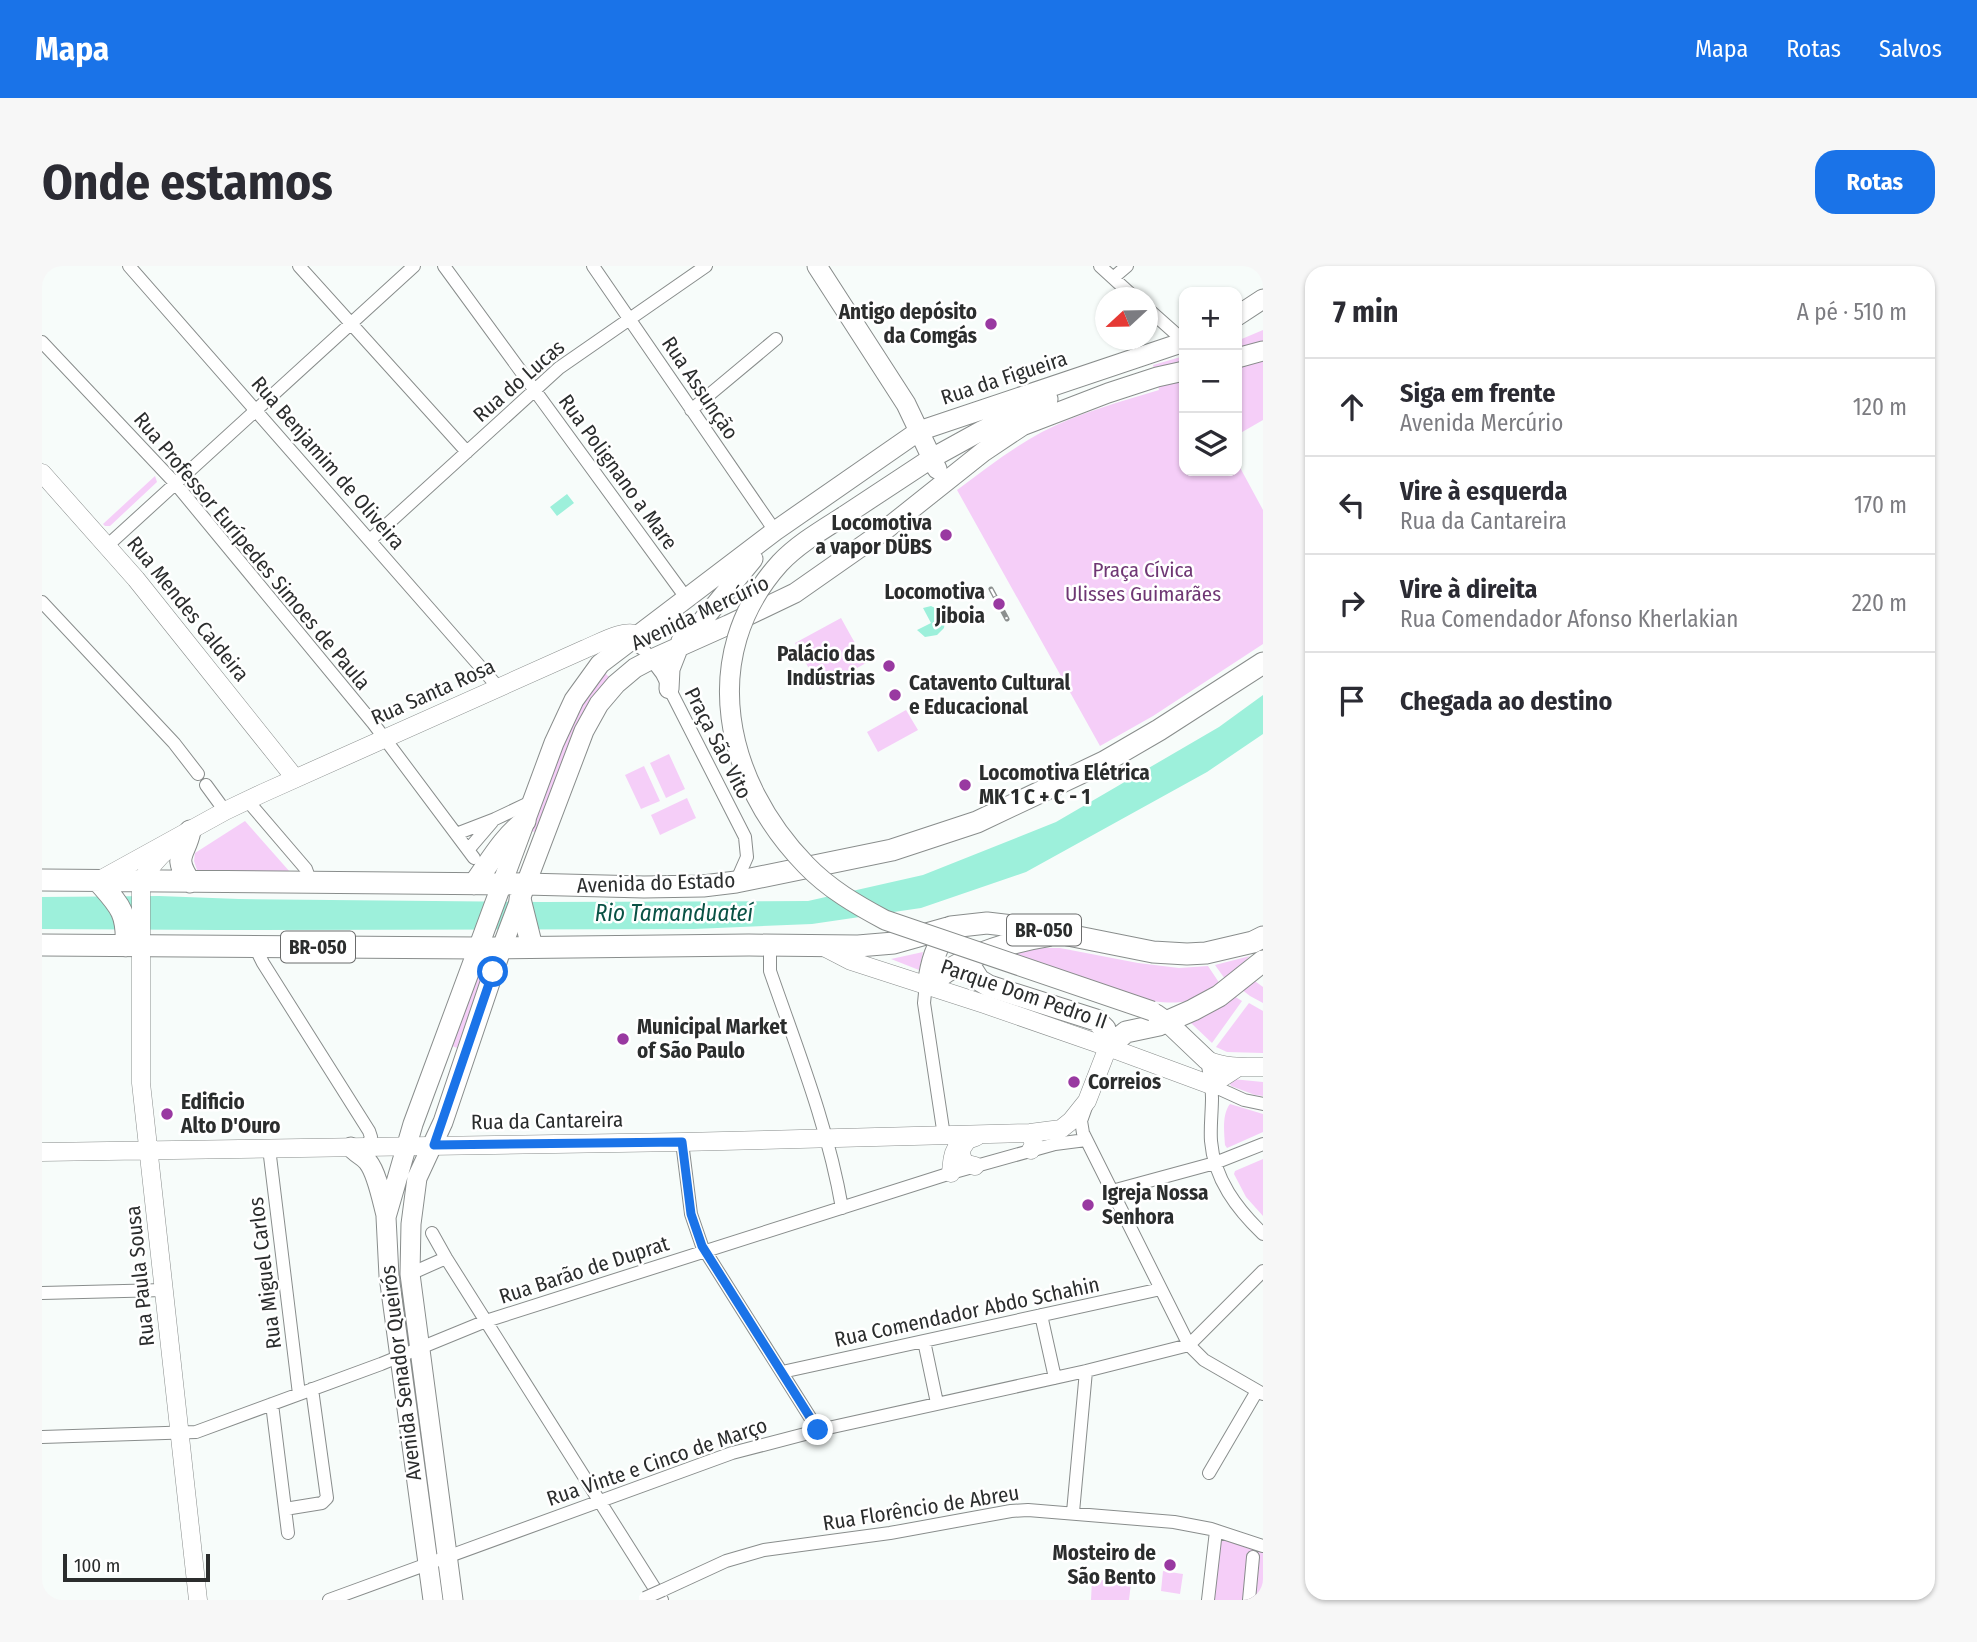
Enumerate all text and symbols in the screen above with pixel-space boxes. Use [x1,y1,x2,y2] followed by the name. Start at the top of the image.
[35,29,109,69] text: Mapa
[1695,35,1748,63] text: Mapa
[1786,35,1841,63] text: Rotas
[1879,35,1942,63] text: Salvos
[1815,150,1935,214] button: Rotas
[42,153,333,212] text: Onde estamos
[1095,287,1158,350] north arrow
[1179,287,1242,476] map controls
[1179,287,1242,350] button: +
[1333,294,1398,330] text: 7 min
[1797,298,1907,326] text: A pé · 510 m
[838,299,977,349] place label: Antigo depósito da Comgás
[983,316,999,332] marker: Antigo depósito da Comgás
[656,332,744,444] street label: Rua Assunção
[468,334,570,428] street label: Rua do Lucas
[938,345,1070,411] street label: Rua da Figueira
[1179,350,1242,413] button: −
[246,371,410,555] street label: Rua Benjamim de Oliveira
[1400,378,1555,409] text: Siga em frente
[1333,388,1371,426] icon: ahead
[553,389,683,555] street label: Rua Polignano a Mare
[1853,393,1907,421] text: 120 m
[128,407,376,695] street label: Rua Professor Eurípedes Simoes de Paula
[1400,409,1563,437] text: Avenida Mercúrio
[1179,413,1242,476] button: layers
[1400,476,1567,507] text: Vire à esquerda
[1333,486,1371,524] icon: left
[1854,491,1907,519] text: 170 m
[1400,507,1567,535] text: Rua da Cantareira
[816,510,932,560] place label: Locomotiva a vapor DÜBS
[938,527,954,543] marker: Locomotiva a vapor DÜBS
[121,531,255,687] street label: Rua Mendes Caldeira
[1065,557,1221,607] park label: Praça Cívica Ulisses Guimarães
[627,570,773,656] street label: Avenida Mercúrio
[1400,574,1538,605] text: Vire à direita
[885,579,985,629] place label: Locomotiva Jiboia
[1333,584,1371,622] icon: right
[1852,589,1907,617] text: 220 m
[991,596,1007,612] marker: Locomotiva Jiboia
[1400,605,1738,633] text: Rua Comendador Afonso Kherlakian
[777,641,875,691] place label: Palácio das Indústrias
[367,653,499,731] street label: Rua Santa Rosa
[881,658,897,674] marker: Palácio das Indústrias
[909,670,1070,720] place label: Catavento Cultural e Educacional
[1333,682,1371,720] icon: arrive
[679,683,757,803] street label: Praça São Vito
[1400,686,1612,717] text: Chegada ao destino
[887,687,903,703] marker: Catavento Cultural e Educacional
[979,760,1150,810] place label: Locomotiva Elétrica MK 1 C + C - 1
[957,777,973,793] marker: Locomotiva Elétrica MK 1 C + C - 1
[576,867,736,899] street label: Avenida do Estado
[595,899,754,927] water label: Rio Tamanduateí
[1007,915,1081,946] road number: BR-050
[281,932,355,962] road number: BR-050
[937,953,1111,1035] street label: Parque Dom Pedro II
[477,956,508,987] route start
[637,1014,788,1064] place label: Municipal Market of São Paulo
[615,1031,631,1047] marker: Municipal Market of São Paulo
[1088,1069,1161,1095] place label: Correios
[1066,1074,1082,1090] marker: Correios
[180,1089,280,1139] place label: Edificio Alto D'Ouro
[159,1106,175,1122] marker: Edificio Alto D'Ouro
[471,1107,623,1135] street label: Rua da Cantareira
[1102,1180,1208,1230] place label: Igreja Nossa Senhora
[243,1196,287,1350] street label: Rua Miguel Carlos
[1080,1197,1096,1213] marker: Igreja Nossa Senhora
[120,1205,160,1347] street label: Rua Paula Sousa
[496,1230,672,1310] street label: Rua Barão de Duprat
[375,1264,427,1482] street label: Avenida Senador Queirós
[832,1271,1102,1353] street label: Rua Comendador Abdo Schahin
[543,1412,771,1512] street label: Rua Vinte e Cinco de Março
[802,1414,833,1445] route end
[821,1480,1021,1536] street label: Rua Florêncio de Abreu
[1053,1540,1156,1590] place label: Mosteiro de São Bento
[63,1551,210,1583] scale bar
[74,1554,120,1577] text: 100 m
[1162,1557,1178,1573] marker: Mosteiro de São Bento

